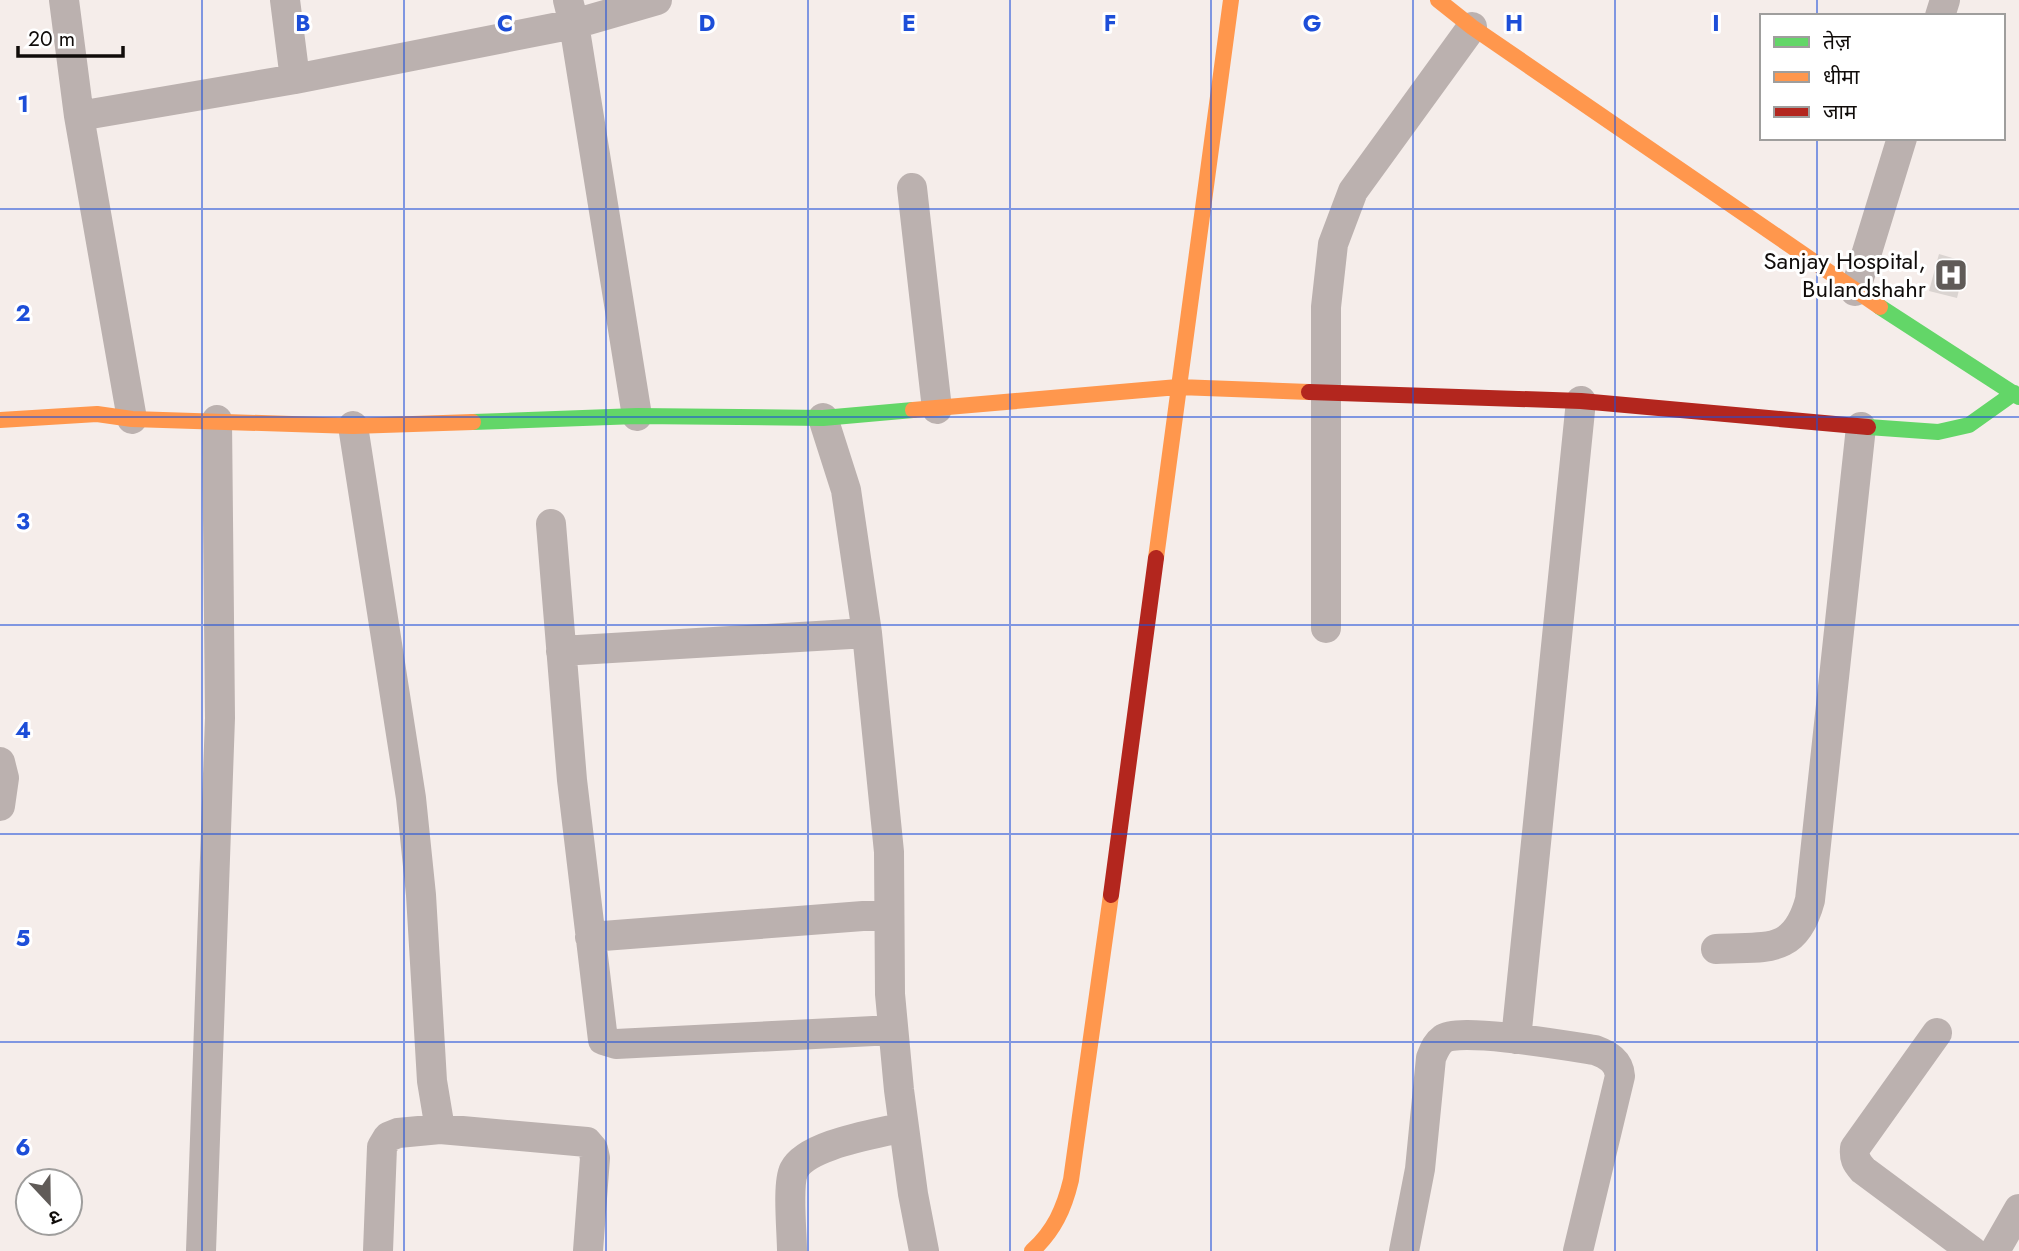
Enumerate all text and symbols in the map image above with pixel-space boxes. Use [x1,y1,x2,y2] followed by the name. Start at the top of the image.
[295,6,311,40] text: B
[497,6,513,40] text: C
[699,6,716,40] text: D
[902,6,916,40] text: E
[1104,6,1116,40] text: F
[1303,6,1321,40] text: G
[1505,6,1523,40] text: H
[1712,6,1720,40] text: I
[18,14,122,58] scale bar
[1760,14,2005,140] legend
[28,24,75,54] text: 20 m
[1823,27,1851,57] text: तेज़
[1823,62,1860,92] text: धीमा
[17,87,29,121] text: 1
[1823,97,1857,127] text: जाम
[1763,243,1927,306] place label: Sanjay Hospital, Bulandshahr
[1932,256,1970,294] hospital icon: Sanjay Hospital, Bulandshahr
[15,296,31,330] text: 2
[16,504,30,538] text: 3
[15,713,31,747] text: 4
[16,921,30,955] text: 5
[15,1130,31,1164] text: 6
[14,1167,84,1237] north arrow
[44,1203,65,1232] text: उ

